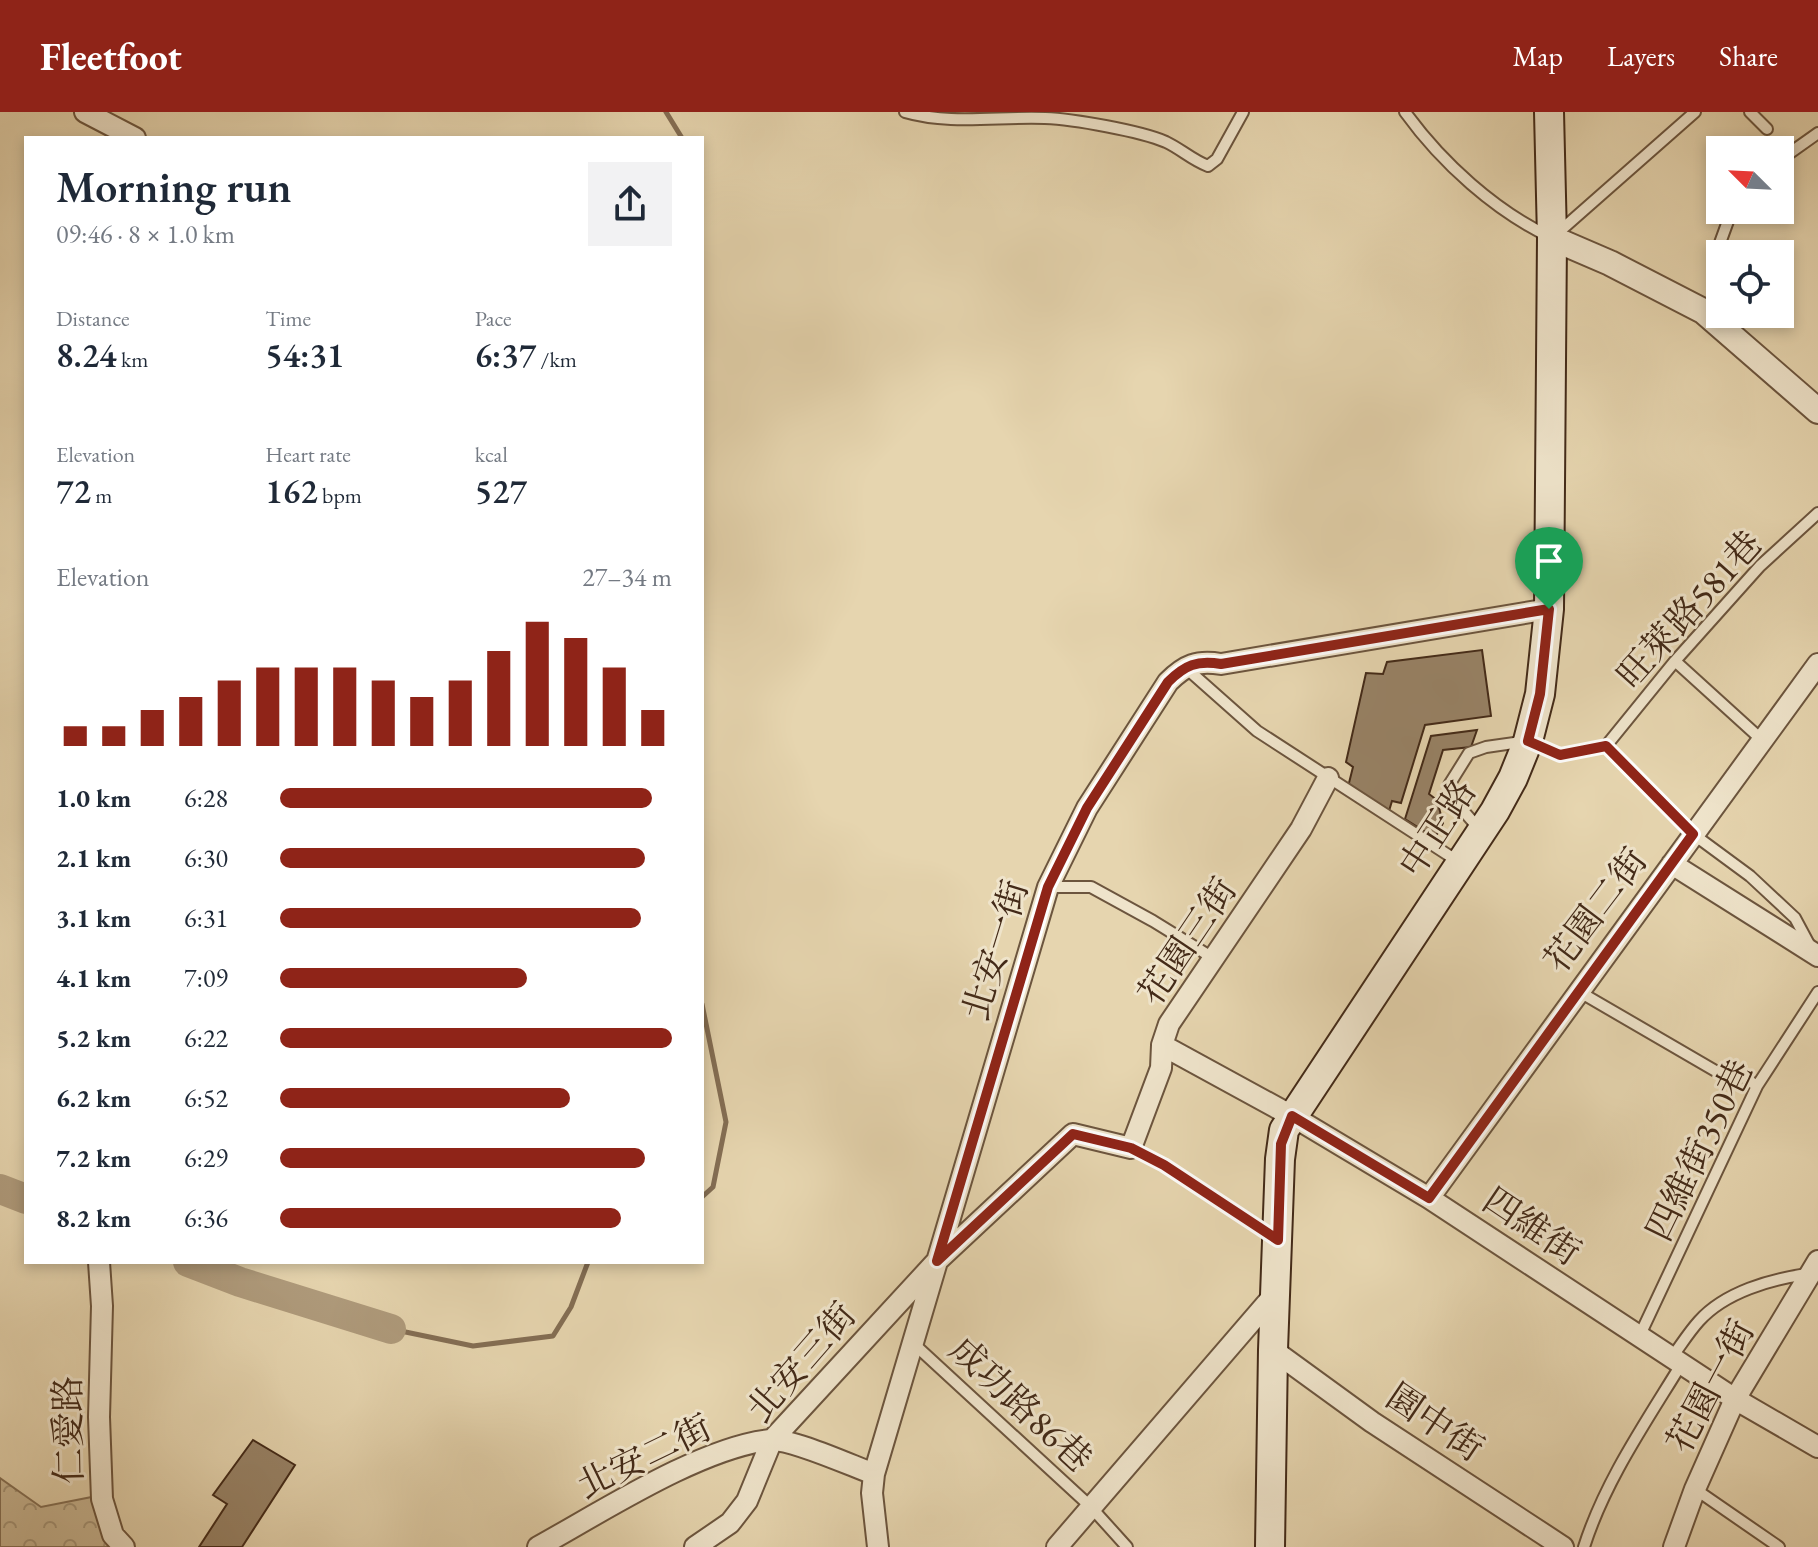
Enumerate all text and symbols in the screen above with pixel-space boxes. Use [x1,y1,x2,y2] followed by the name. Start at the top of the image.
[40,32,182,81] text: Fleetfoot
[1513,38,1563,74] text: Map
[1607,38,1675,74] text: Layers
[1719,38,1778,74] text: Share
[1706,136,1794,224] north arrow
[1706,136,1794,328] map controls
[56,158,292,215] text: Morning run
[588,162,672,246] button: share
[56,217,235,251] text: 09:46 · 8 × 1.0 km
[1706,240,1794,328] button: locate
[56,304,129,333] text: Distance
[265,304,311,333] text: Time
[475,304,512,333] text: Pace
[56,333,117,377] text: 8.24
[265,333,344,377] text: 54:31
[475,333,536,377] text: 6:37
[117,345,148,374] text: km
[536,345,577,374] text: /km
[56,440,135,469] text: Elevation
[265,440,351,469] text: Heart rate
[475,440,508,469] text: kcal
[56,469,91,513] text: 72
[265,469,318,513] text: 162
[475,469,527,513] text: 527
[91,481,112,510] text: m
[318,481,362,510] text: bpm
[1606,521,1772,697] street label: 旺萊路581巷
[1515,527,1583,609] pin
[1527,539,1571,583] icon: arrive
[56,560,150,594] text: Elevation
[582,560,672,594] text: 27–34 m
[1388,770,1486,886] street label: 中正路
[56,781,131,815] text: 1.0 km
[184,781,228,815] text: 6:28
[1533,838,1657,982] street label: 花園二街
[56,841,131,875] text: 2.1 km
[184,841,228,875] text: 6:30
[1127,868,1247,1014] street label: 花園三街
[951,874,1039,1026] street label: 北安一街
[56,901,131,935] text: 3.1 km
[184,901,228,935] text: 6:31
[56,961,131,995] text: 4.1 km
[184,961,228,995] text: 7:09
[56,1021,131,1055] text: 5.2 km
[184,1021,228,1055] text: 6:22
[1635,1052,1763,1248] street label: 四維街350巷
[56,1081,131,1115] text: 6.2 km
[184,1081,228,1115] text: 6:52
[56,1141,131,1175] text: 7.2 km
[184,1141,228,1175] text: 6:29
[1474,1176,1590,1276] street label: 四維街
[56,1201,131,1235] text: 8.2 km
[184,1201,228,1235] text: 6:36
[736,1292,866,1432] street label: 北安三街
[1655,1311,1765,1461] street label: 花園一街
[940,1326,1102,1482] street label: 成功路86巷
[1377,1372,1493,1472] street label: 園中街
[44,1376,92,1484] street label: 仁愛路
[569,1403,719,1509] street label: 北安二街

